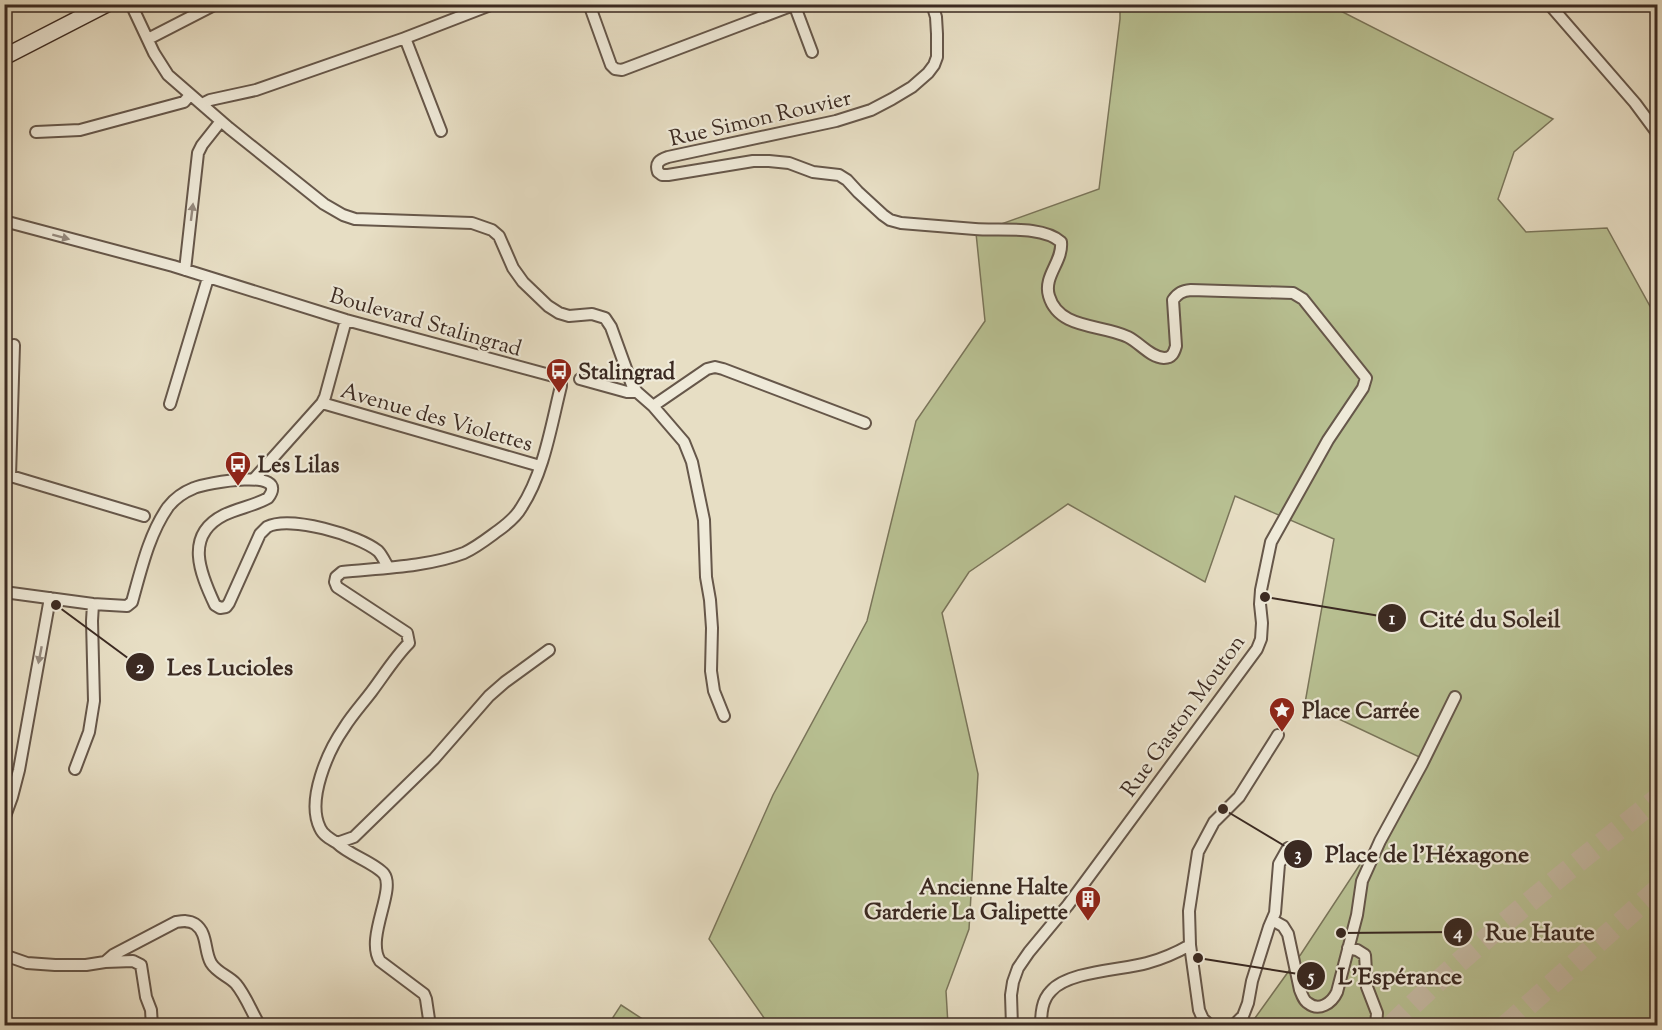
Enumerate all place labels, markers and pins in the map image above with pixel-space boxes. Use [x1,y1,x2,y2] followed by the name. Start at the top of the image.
[544,356,574,394] bus stop icon: Stalingrad
[578,358,676,390] place label: Stalingrad
[223,449,253,487] bus stop icon: Les Lilas
[258,451,340,483] place label: Les Lilas
[1377,597,1572,639] callout: Cité du Soleil
[125,646,305,688] callout: Les Lucioles
[1267,695,1297,733] place icon: Place Carrée
[1302,697,1420,729] place label: Place Carrée
[1283,833,1541,875] callout: Place de l'Héxagone
[864,873,1068,930] place label: Ancienne Halte Garderie La Galipette
[1073,884,1103,922] building icon: Ancienne Halte Garderie La Galipette
[1443,911,1607,953] callout: Rue Haute
[1296,955,1474,997] callout: L’Espérance

